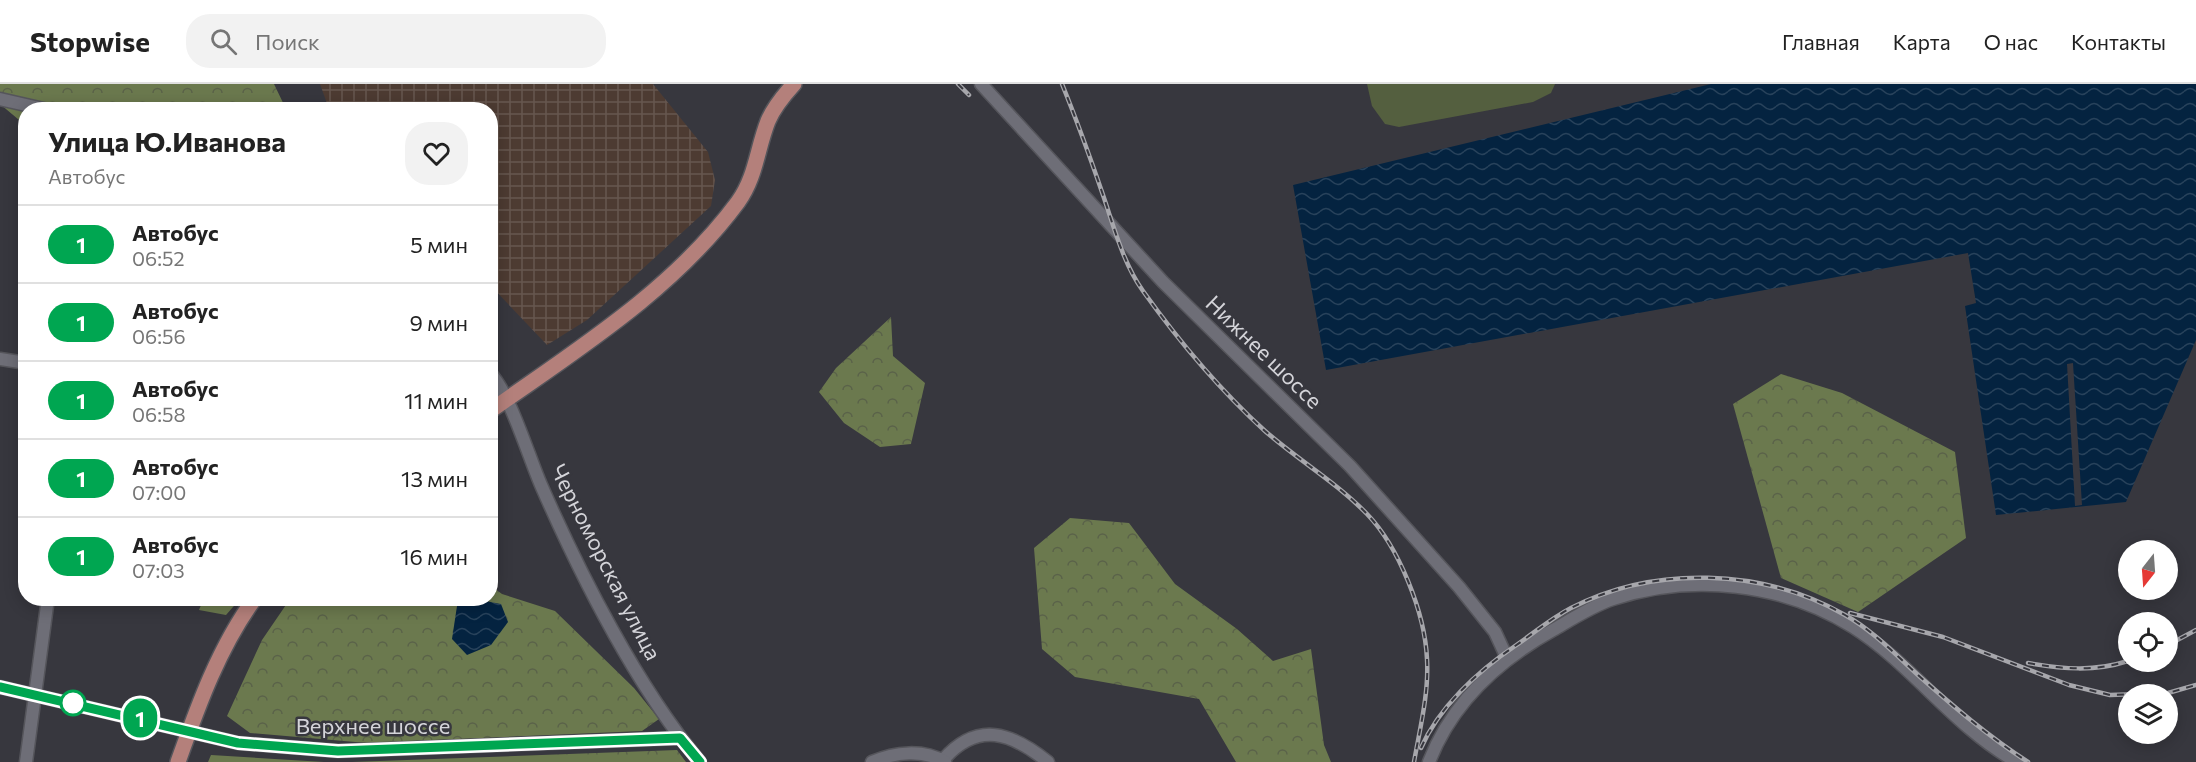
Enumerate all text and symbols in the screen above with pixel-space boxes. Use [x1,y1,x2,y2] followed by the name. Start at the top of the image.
[186,14,606,68] search box
[30,24,150,58] text: Stopwise
[207,25,240,58] icon: search
[255,28,320,55] text: Поиск
[1782,29,1860,54] text: Главная
[1893,29,1951,54] text: Карта
[1984,29,2038,54] text: О нас
[2071,29,2166,54] text: Контакты
[405,122,468,185] button: heart
[48,124,286,158] text: Улица Ю.Иванова
[48,164,125,188] text: Автобус
[132,219,219,246] text: Автобус
[410,231,468,258] text: 5 мин
[76,232,86,257] text: 1
[132,246,185,270] text: 06:52
[1201,289,1328,414] street label: Нижнее шоссе
[132,297,219,324] text: Автобус
[410,309,468,336] text: 9 мин
[76,310,86,335] text: 1
[132,324,186,348] text: 06:56
[132,375,219,402] text: Автобус
[404,387,468,414] text: 11 мин
[76,388,86,413] text: 1
[132,402,186,426] text: 06:58
[132,453,219,480] text: Автобус
[545,459,668,664] street label: Черноморская улица
[401,465,468,492] text: 13 мин
[76,466,86,491] text: 1
[132,480,186,504] text: 07:00
[132,531,219,558] text: Автобус
[2118,540,2178,600] north arrow
[2118,540,2178,744] map controls
[400,543,468,570] text: 16 мин
[76,544,86,569] text: 1
[132,558,185,582] text: 07:03
[2118,612,2178,672] button: locate
[2118,684,2178,744] button: layers
[60,690,86,716] unlabelled marker
[120,698,160,738] line badge: 1
[135,706,145,731] text: 1
[296,712,450,739] street label: Верхнее шоссе

